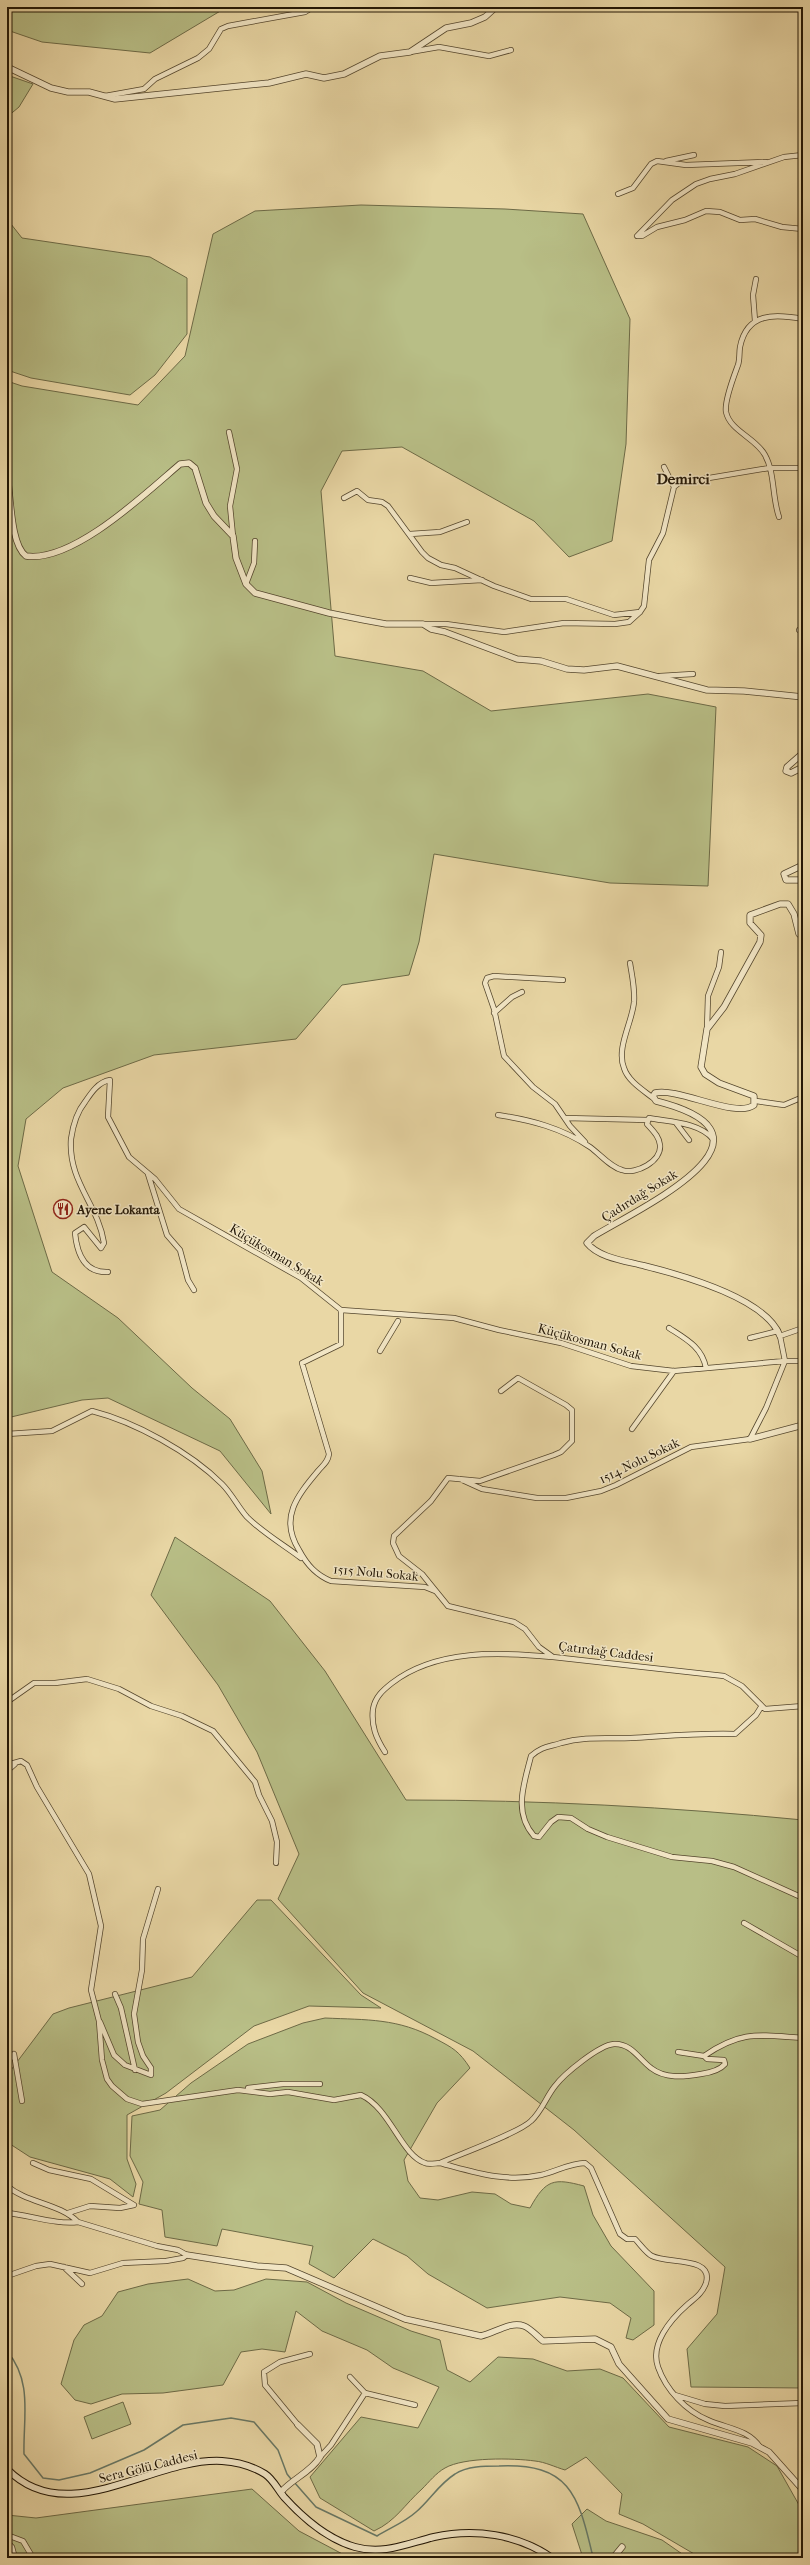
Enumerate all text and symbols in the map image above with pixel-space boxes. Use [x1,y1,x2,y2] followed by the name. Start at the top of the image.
[656,470,710,488] district label: Demirci
[599,1166,680,1225] street label: Çadırdağ Sokak
[52,1198,74,1220] restaurant icon: Ayene Lokanta
[76,1202,161,1218] place label: Ayene Lokanta
[226,1220,327,1289] street label: Küçükosman Sokak
[536,1320,644,1364] street label: Küçükosman Sokak
[597,1434,682,1486] street label: 1514 Nolu Sokak
[333,1561,420,1584] street label: 1515 Nolu Sokak
[558,1638,654,1665] street label: Çatırdağ Caddesi
[97,2447,199,2486] street label: Sera Gölü Caddesi

